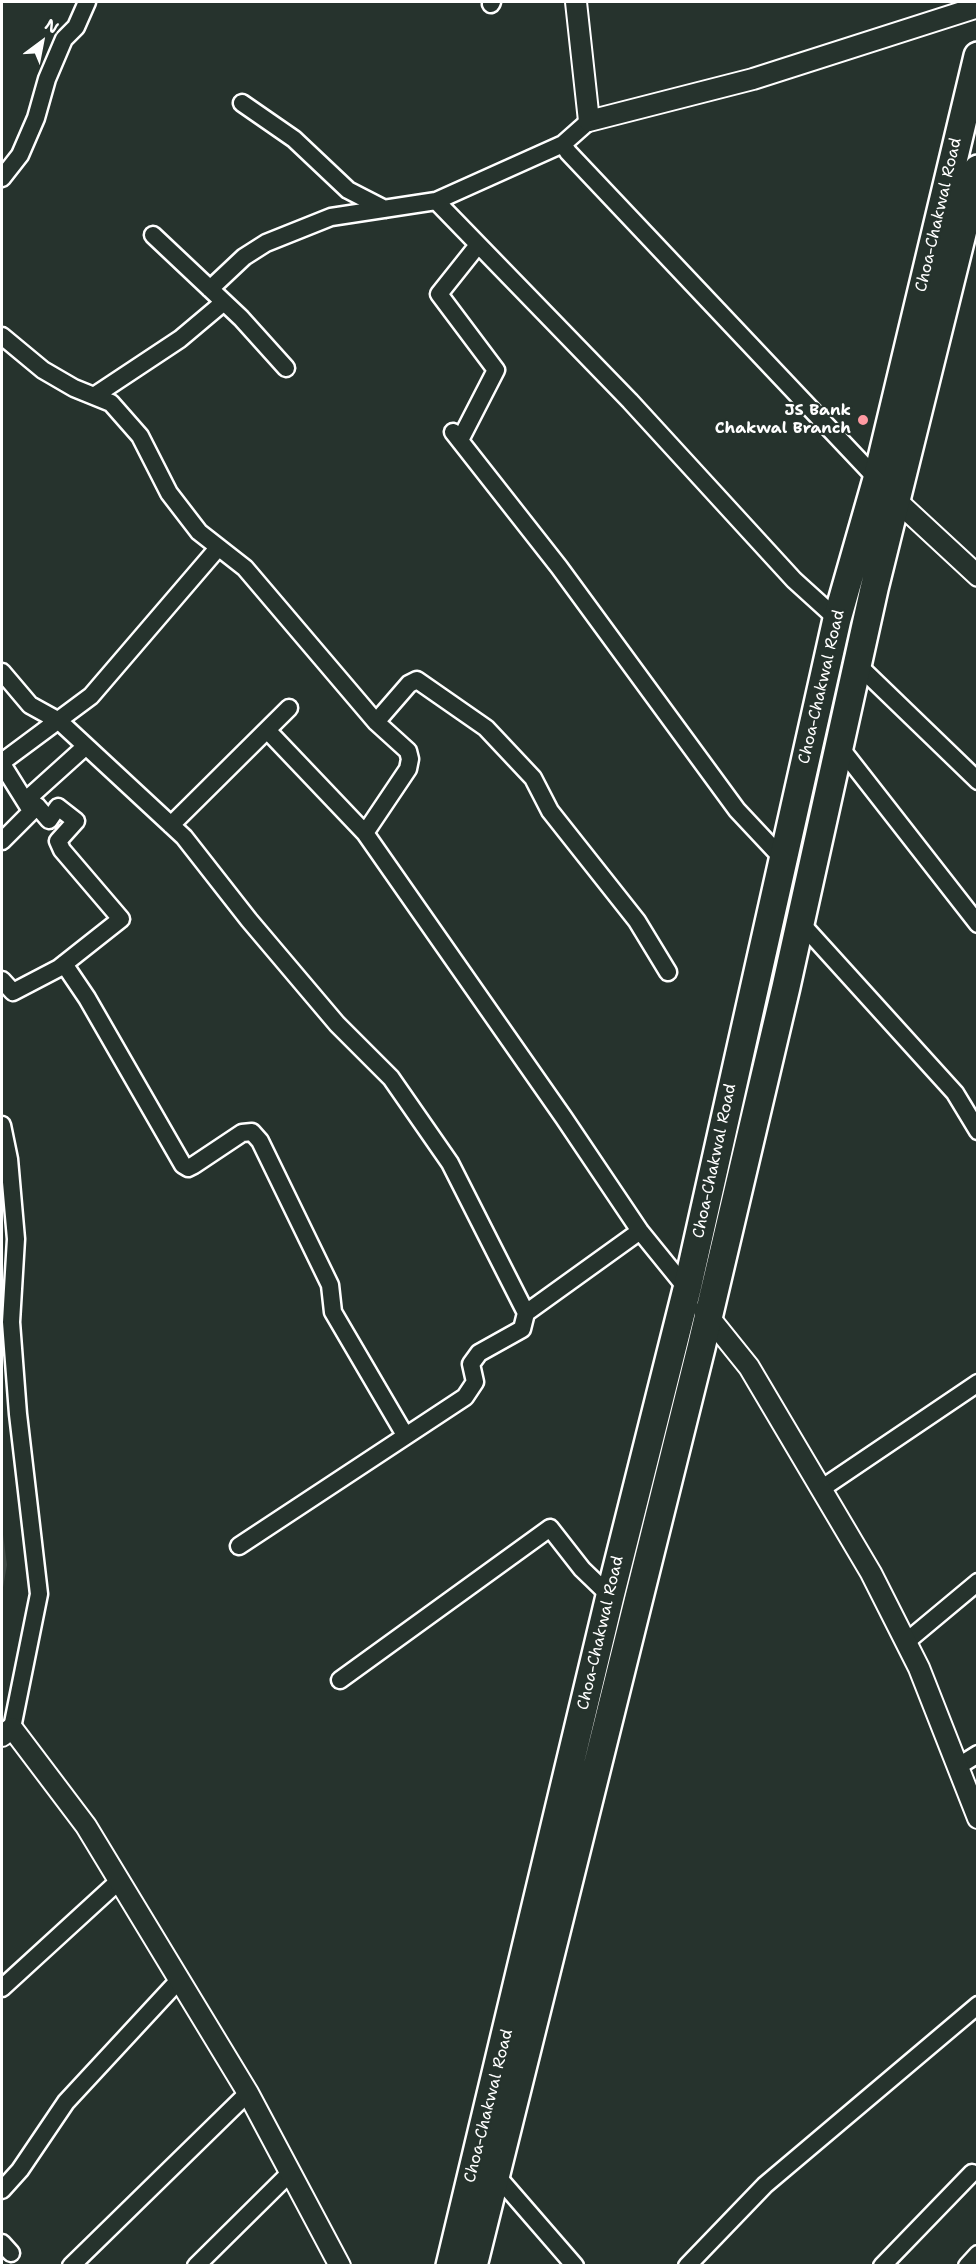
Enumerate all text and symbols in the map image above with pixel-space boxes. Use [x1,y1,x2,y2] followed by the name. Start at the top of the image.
[12,12,72,72] north arrow
[41,14,63,39] text: N
[912,136,966,294] street label: Choa-Chakwal Road
[715,401,851,439] place label: JS Bank Chakwal Branch
[856,413,870,427] marker: JS Bank Chakwal Branch
[795,608,849,766] street label: Choa-Chakwal Road
[689,1082,741,1240] street label: Choa-Chakwal Road
[574,1554,628,1712] street label: Choa-Chakwal Road
[461,2027,517,2185] street label: Choa-Chakwal Road

